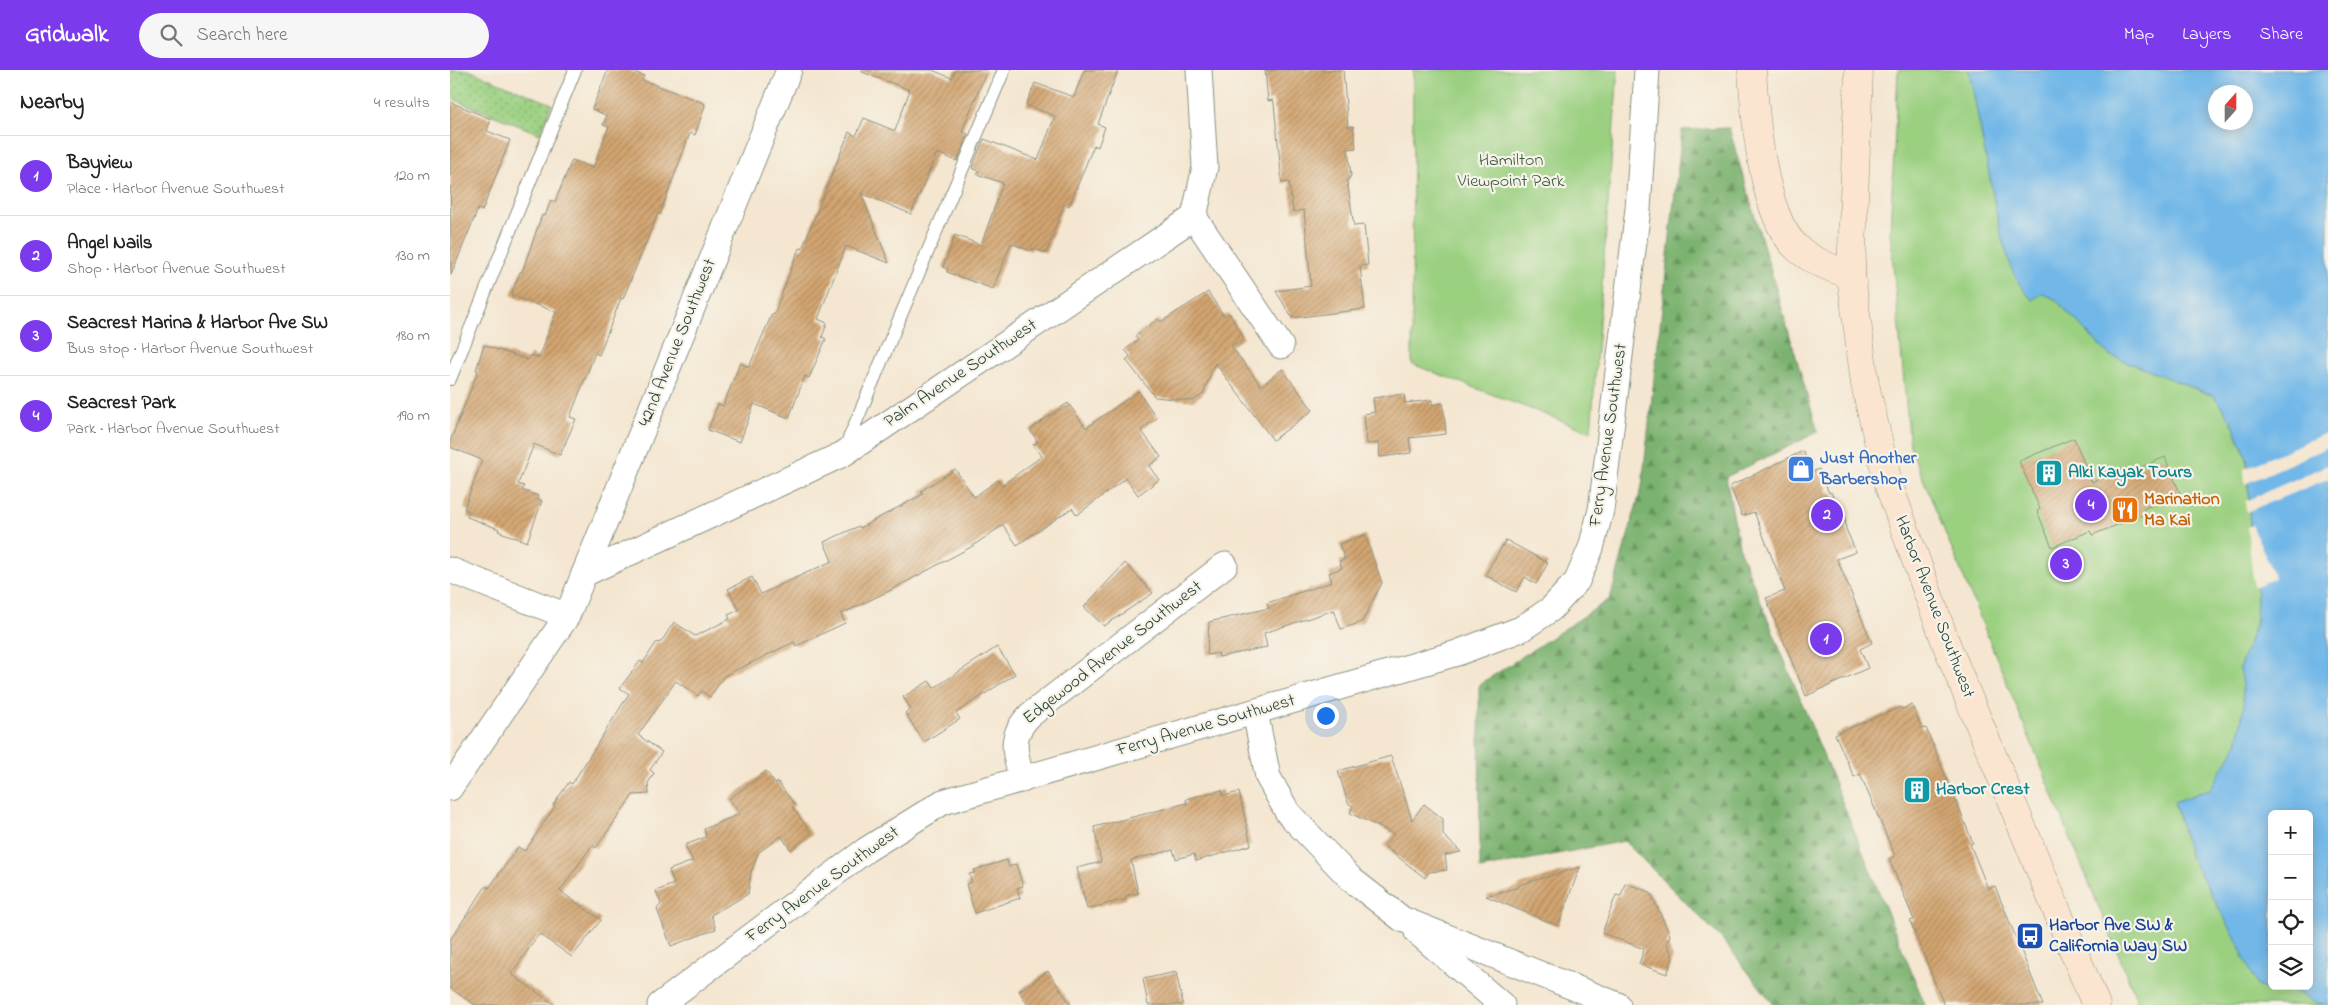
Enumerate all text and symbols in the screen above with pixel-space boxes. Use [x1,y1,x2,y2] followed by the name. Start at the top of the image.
[139,13,489,58] search box
[25,18,109,53] text: Gridwalk
[157,21,185,49] icon: search
[197,22,288,49] text: Search here
[2124,22,2154,48] text: Map
[2182,22,2232,48] text: Layers
[2260,22,2303,48] text: Share
[2208,85,2253,130] north arrow
[20,88,84,118] text: Nearby
[374,91,430,115] text: 4 results
[1457,148,1565,195] park label: Hamilton Viewpoint Park
[67,150,132,177] text: Bayview
[33,164,39,188] text: 1
[394,164,430,188] text: 120 m
[67,177,285,201] text: Place · Harbor Avenue Southwest
[67,230,152,257] text: Angel Nails
[32,244,40,268] text: 2
[395,244,430,268] text: 130 m
[632,255,724,431] street label: 42nd Avenue Southwest
[67,257,286,281] text: Shop · Harbor Avenue Southwest
[67,310,328,337] text: Seacrest Marina & Harbor Ave SW
[879,313,1043,435] street label: Palm Avenue Southwest
[33,324,39,348] text: 3
[396,324,430,348] text: 180 m
[67,337,313,361] text: Bus stop · Harbor Avenue Southwest
[1583,342,1635,529] street label: Ferry Avenue Southwest
[67,390,176,417] text: Seacrest Park
[33,404,39,428] text: 4
[397,404,430,428] text: 190 m
[67,417,280,441] text: Park · Harbor Avenue Southwest
[1819,446,1917,493] place label: Just Another Barbershop
[1786,454,1816,484] shop icon: Just Another Barbershop
[2034,458,2064,488] building icon: Alki Kayak Tours
[2068,460,2192,487] place label: Alki Kayak Tours
[2075,486,2107,524] pin: 4
[2144,487,2220,534] place label: Marination Ma Kai
[2110,495,2140,525] restaurant icon: Marination Ma Kai
[1811,496,1843,534] pin: 2
[1887,512,1981,702] street label: Harbor Avenue Southwest
[2050,545,2082,583] pin: 3
[1018,575,1209,732] street label: Edgewood Avenue Southwest
[1810,620,1842,658] pin: 1
[1113,688,1298,764] street label: Ferry Avenue Southwest
[1313,703,1339,729] your location
[1902,775,1932,805] building icon: Harbor Crest
[1936,777,2030,803] place label: Harbor Crest
[2268,810,2313,990] map controls
[2268,810,2313,855] button: +
[740,820,905,950] street label: Ferry Avenue Southwest
[2268,855,2313,900] button: −
[2268,900,2313,945] button: locate
[2049,913,2187,961] place label: Harbor Ave SW & California Way SW
[2015,921,2045,951] bus stop icon: Harbor Ave SW & California Way SW
[2268,945,2313,990] button: layers

